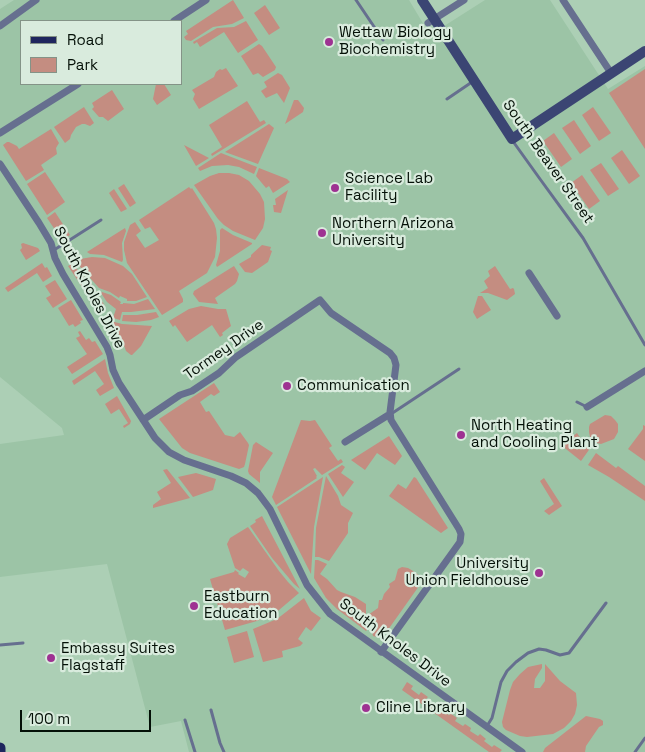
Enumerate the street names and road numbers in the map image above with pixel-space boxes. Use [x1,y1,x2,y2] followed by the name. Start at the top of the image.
[499,97,597,227] street label: South Beaver Street
[49,224,129,352] street label: South Knoles Drive
[181,316,267,384] street label: Tormey Drive
[335,595,455,691] street label: South Knoles Drive

